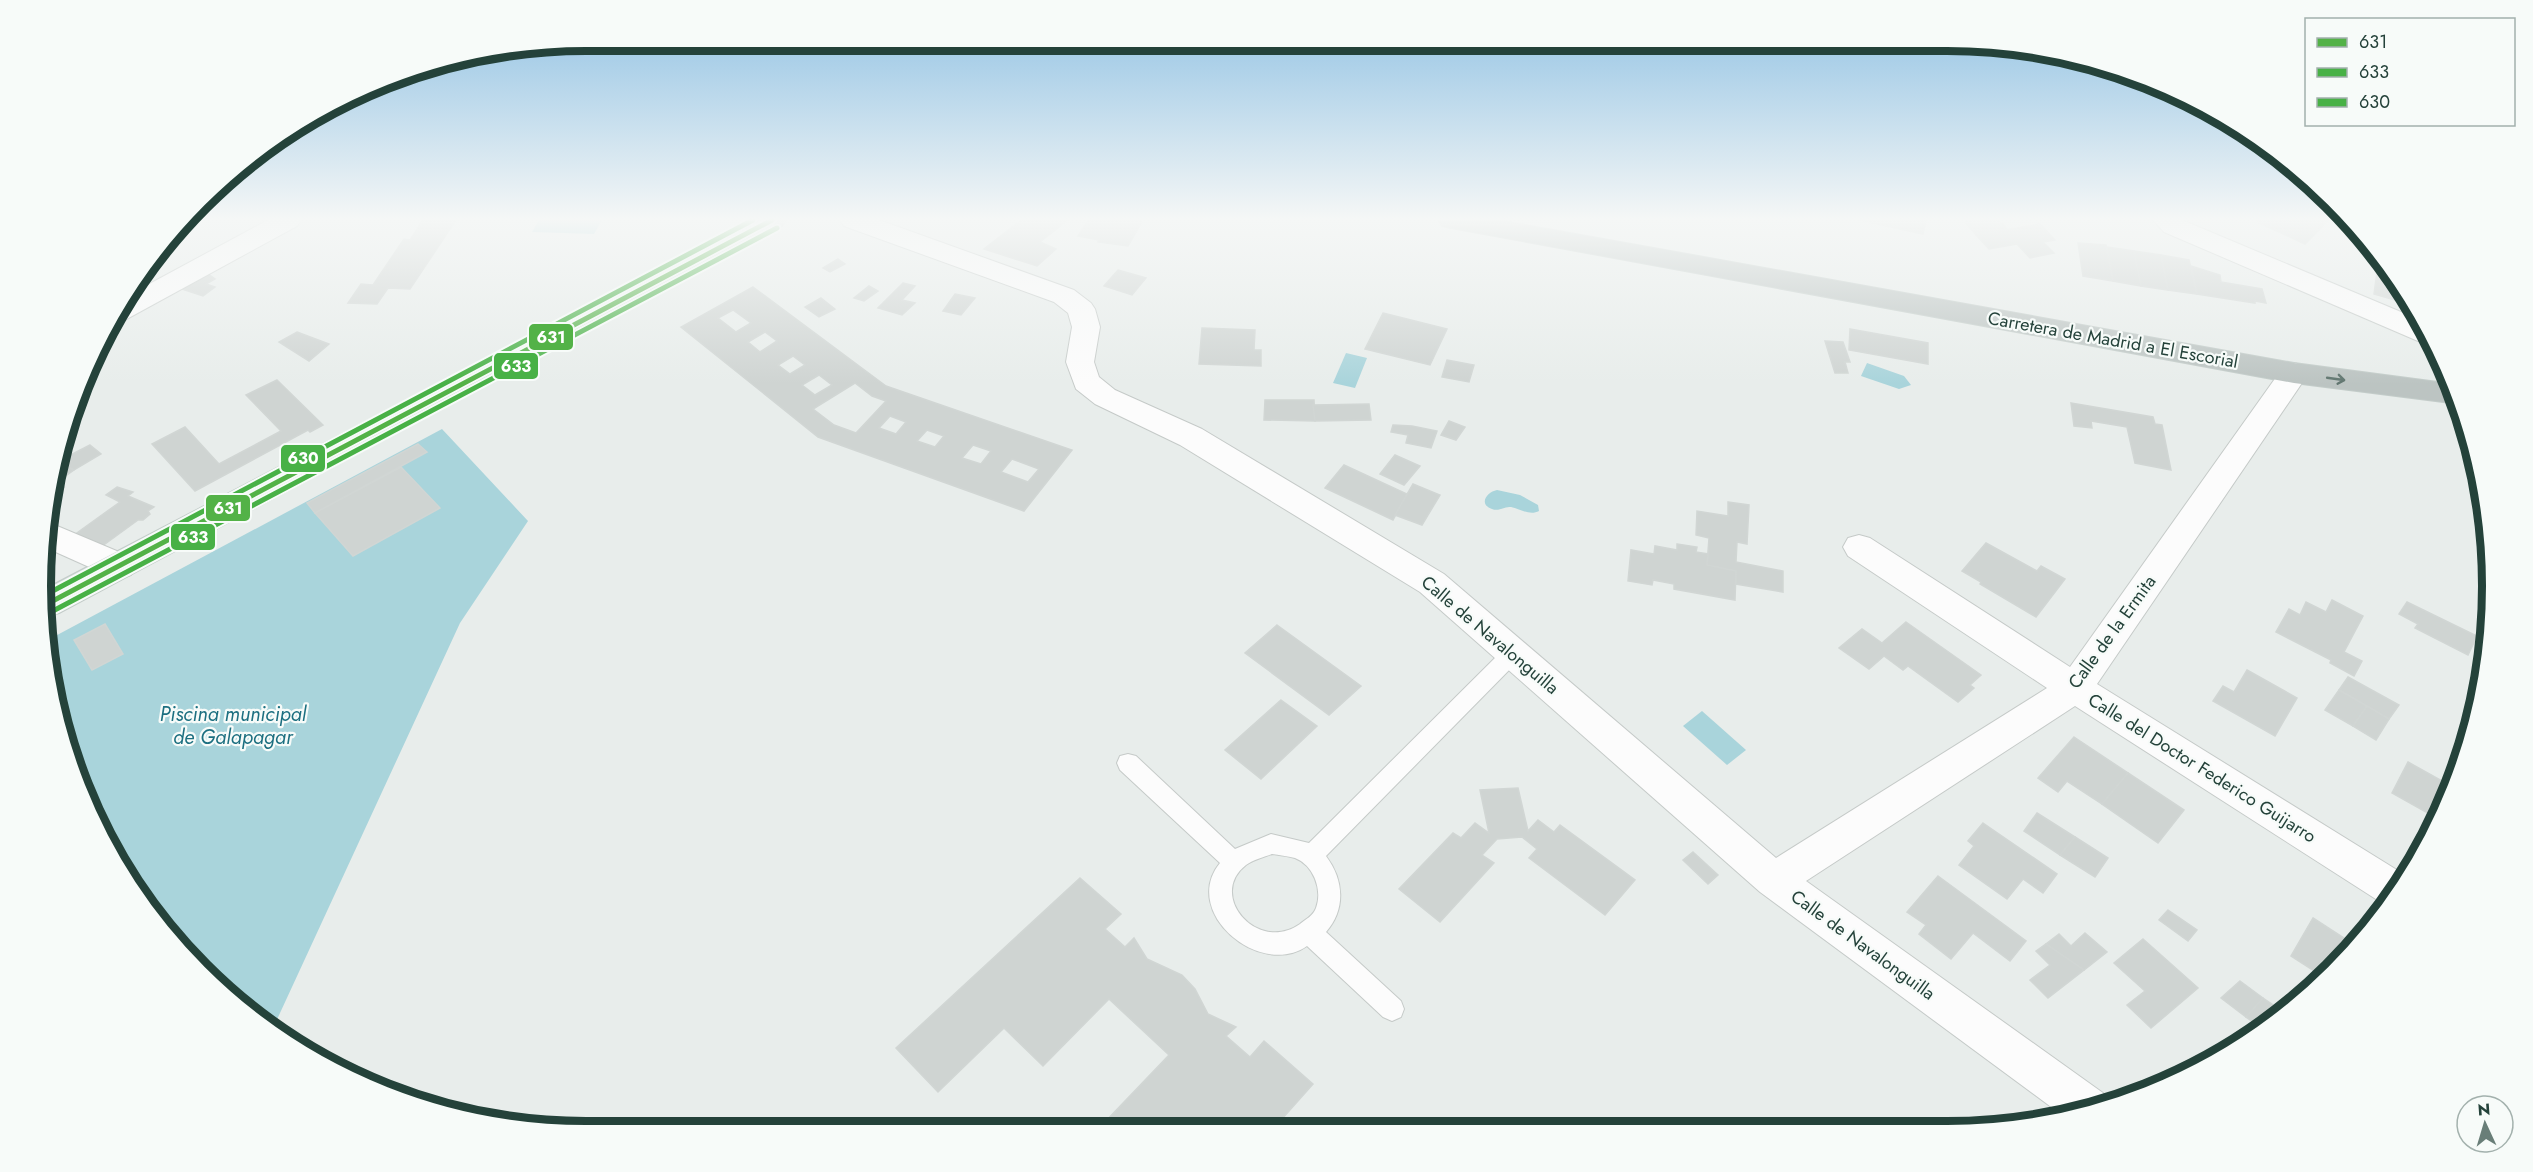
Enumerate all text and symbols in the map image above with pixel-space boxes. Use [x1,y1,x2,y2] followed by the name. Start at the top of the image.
[2305,18,2515,126] legend
[2359,29,2387,55] text: 631
[2359,59,2389,85] text: 633
[2359,89,2390,115] text: 630
[1986,305,2240,375] street label: Carretera de Madrid a El Escorial
[528,323,574,351] line badge: 631
[537,326,565,349] text: 631
[493,352,539,380] line badge: 633
[501,355,531,378] text: 633
[2325,373,2345,384] one-way arrow
[280,444,326,473] line badge: 630
[287,447,319,470] text: 630
[205,494,251,522] line badge: 631
[214,497,242,520] text: 631
[170,523,216,551] line badge: 633
[178,526,208,549] text: 633
[1415,570,1565,700] street label: Calle de Navalonguilla
[2062,570,2162,694] street label: Calle de la Ermita
[2083,687,2321,849] street label: Calle del Doctor Federico Guijarro
[160,700,308,752] water label: Piscina municipal de Galapagar
[1785,884,1941,1006] street label: Calle de Navalonguilla
[2455,1094,2515,1154] north arrow
[2477,1098,2491,1121] text: N

